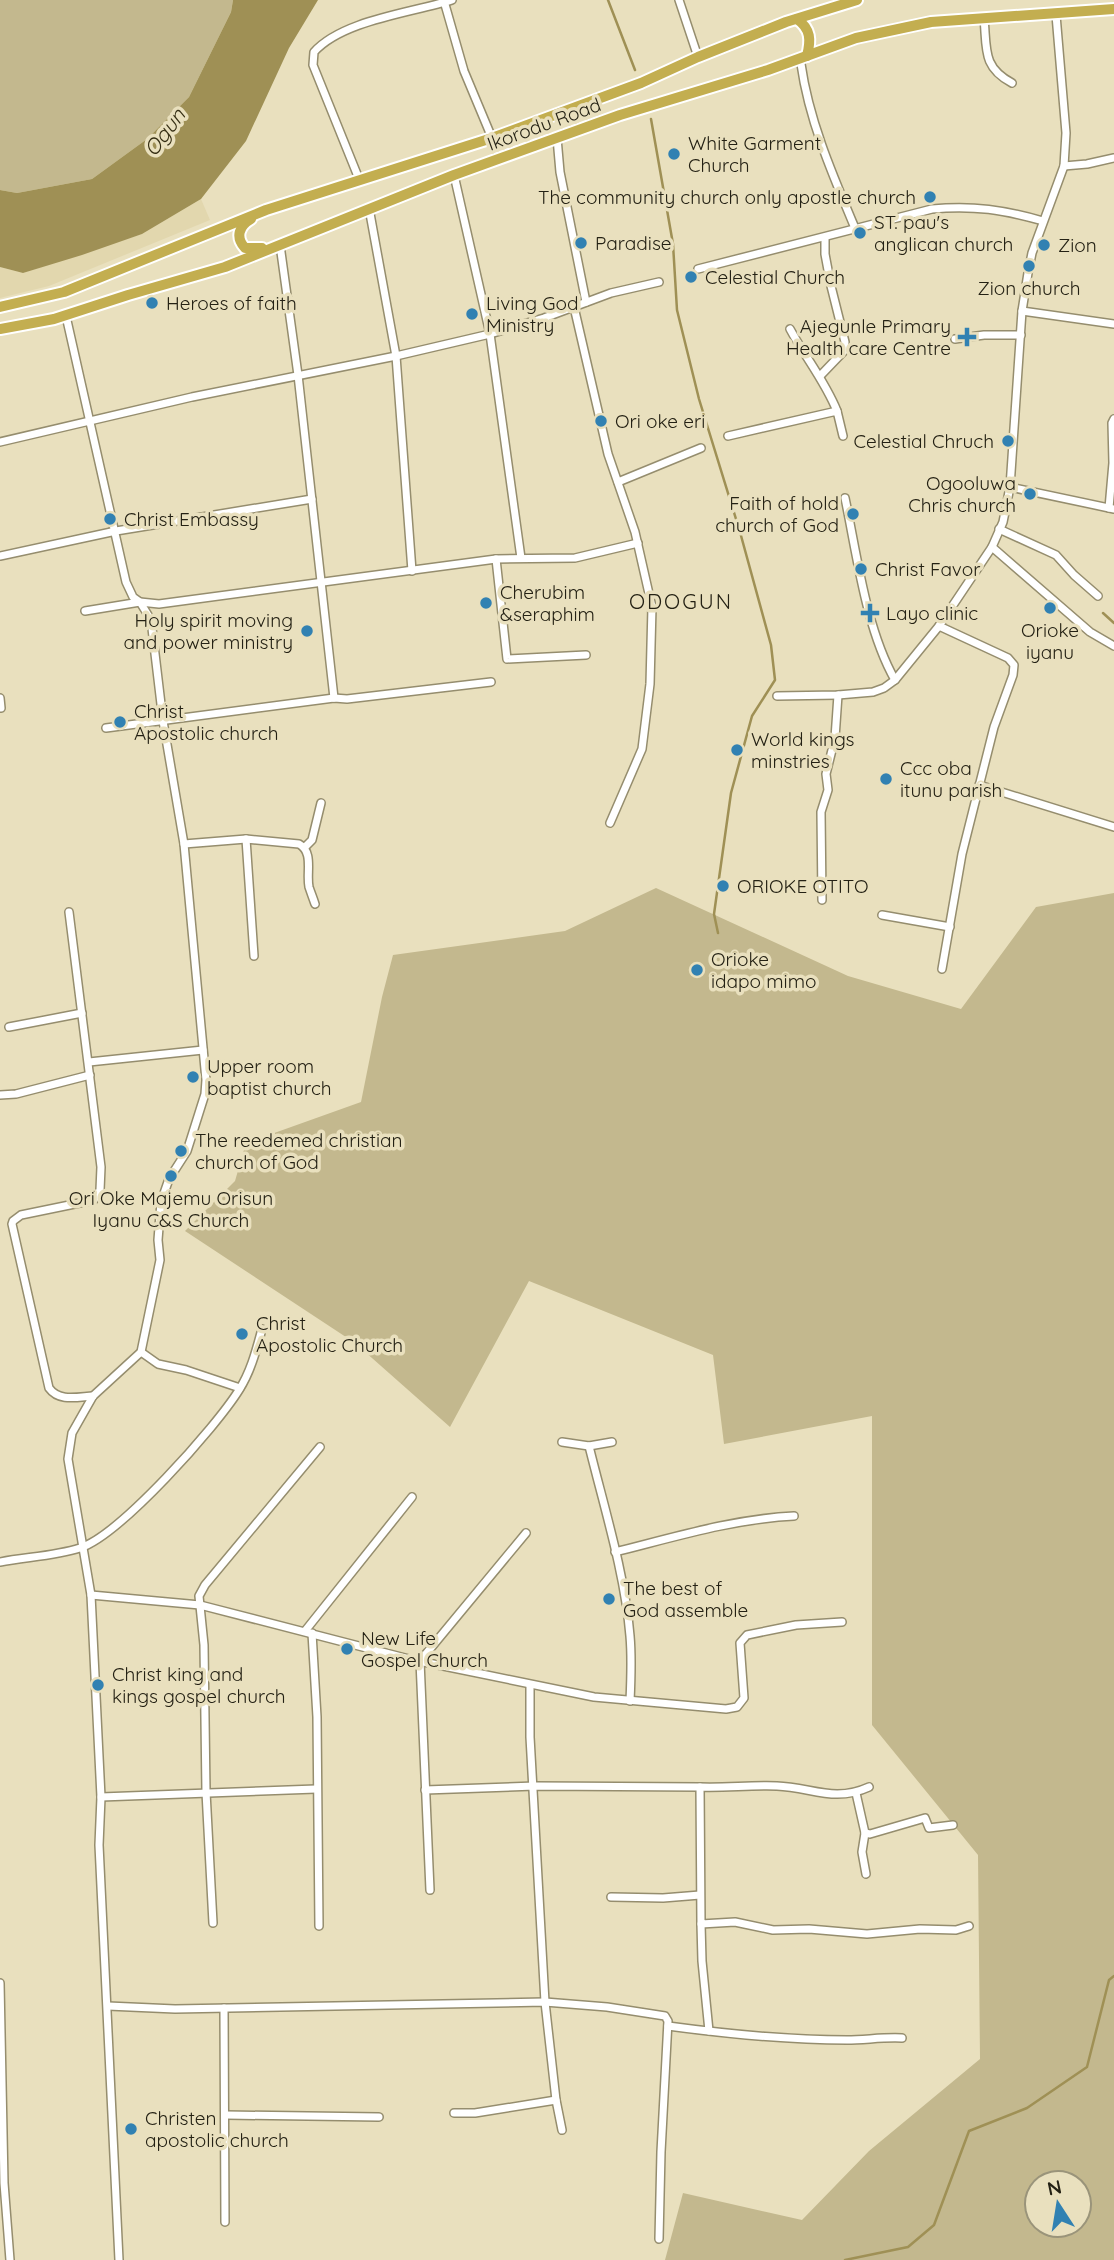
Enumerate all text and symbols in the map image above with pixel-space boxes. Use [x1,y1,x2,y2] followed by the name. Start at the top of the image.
[484,92,604,156] street label: Ikorodu Road
[138,102,191,161] water label: Ogun
[688,131,821,177] place label: White Garment Church
[666,146,682,162] marker: White Garment Church
[538,185,916,209] place label: The community church only apostle church
[922,189,938,205] marker: The community church only apostle church
[874,210,1013,256] place label: ST. pau's anglican church
[852,225,868,241] marker: ST. pau's anglican church
[595,231,672,255] place label: Paradise
[1058,233,1097,257] place label: Zion
[573,235,589,251] marker: Paradise
[1036,237,1052,253] marker: Zion
[1021,258,1037,274] marker: Zion church
[705,265,845,289] place label: Celestial Church
[683,269,699,285] marker: Celestial Church
[978,276,1080,300] place label: Zion church
[166,291,297,315] place label: Heroes of faith
[486,291,579,337] place label: Living God Ministry
[144,295,160,311] marker: Heroes of faith
[464,306,480,322] marker: Living God Ministry
[786,314,951,360] place label: Ajegunle Primary Health care Centre
[957,327,977,347] marker: Ajegunle Primary Health care Centre
[615,409,705,433] place label: Ori oke eri
[593,413,609,429] marker: Ori oke eri
[853,429,994,453] place label: Celestial Chruch
[1000,433,1016,449] marker: Celestial Chruch
[908,471,1016,517] place label: Ogooluwa Chris church
[1022,486,1038,502] marker: Ogooluwa Chris church
[715,491,839,537] place label: Faith of hold church of God
[845,506,861,522] marker: Faith of hold church of God
[124,507,259,531] place label: Christ Embassy
[102,511,118,527] marker: Christ Embassy
[875,557,981,581] place label: Christ Favor
[853,561,869,577] marker: Christ Favor
[500,580,595,626] place label: Cherubim &seraphim
[629,588,733,614] district label: ODOGUN
[478,595,494,611] marker: Cherubim &seraphim
[1042,600,1058,616] marker: Orioke iyanu
[886,601,978,625] place label: Layo clinic
[860,603,880,623] marker: Layo clinic
[123,608,293,654] place label: Holy spirit moving and power ministry
[1021,618,1079,664] place label: Orioke iyanu
[299,623,315,639] marker: Holy spirit moving and power ministry
[134,699,278,745] place label: Christ Apostolic church
[112,714,128,730] marker: Christ Apostolic church
[751,727,855,773] place label: World kings minstries
[729,742,745,758] marker: World kings minstries
[900,756,1002,802] place label: Ccc oba itunu parish
[878,771,894,787] marker: Ccc oba itunu parish
[737,874,868,898] place label: ORIOKE OTITO
[715,878,731,894] marker: ORIOKE OTITO
[711,947,816,993] place label: Orioke idapo mimo
[689,962,705,978] marker: Orioke idapo mimo
[207,1054,332,1100] place label: Upper room baptist church
[185,1069,201,1085] marker: Upper room baptist church
[195,1128,403,1174] place label: The reedemed christian church of God
[173,1143,189,1159] marker: The reedemed christian church of God
[163,1168,179,1184] marker: Ori Oke Majemu Orisun Iyanu C&S Church
[69,1186,273,1232] place label: Ori Oke Majemu Orisun Iyanu C&S Church
[256,1311,403,1357] place label: Christ Apostolic Church
[234,1326,250,1342] marker: Christ Apostolic Church
[623,1576,748,1622] place label: The best of God assemble
[601,1591,617,1607] marker: The best of God assemble
[361,1626,488,1672] place label: New Life Gospel Church
[339,1641,355,1657] marker: New Life Gospel Church
[112,1662,286,1708] place label: Christ king and kings gospel church
[90,1677,106,1693] marker: Christ king and kings gospel church
[145,2106,289,2152] place label: Christen apostolic church
[123,2121,139,2137] marker: Christen apostolic church
[1023,2169,1093,2239] north arrow
[1045,2174,1064,2201] text: N

